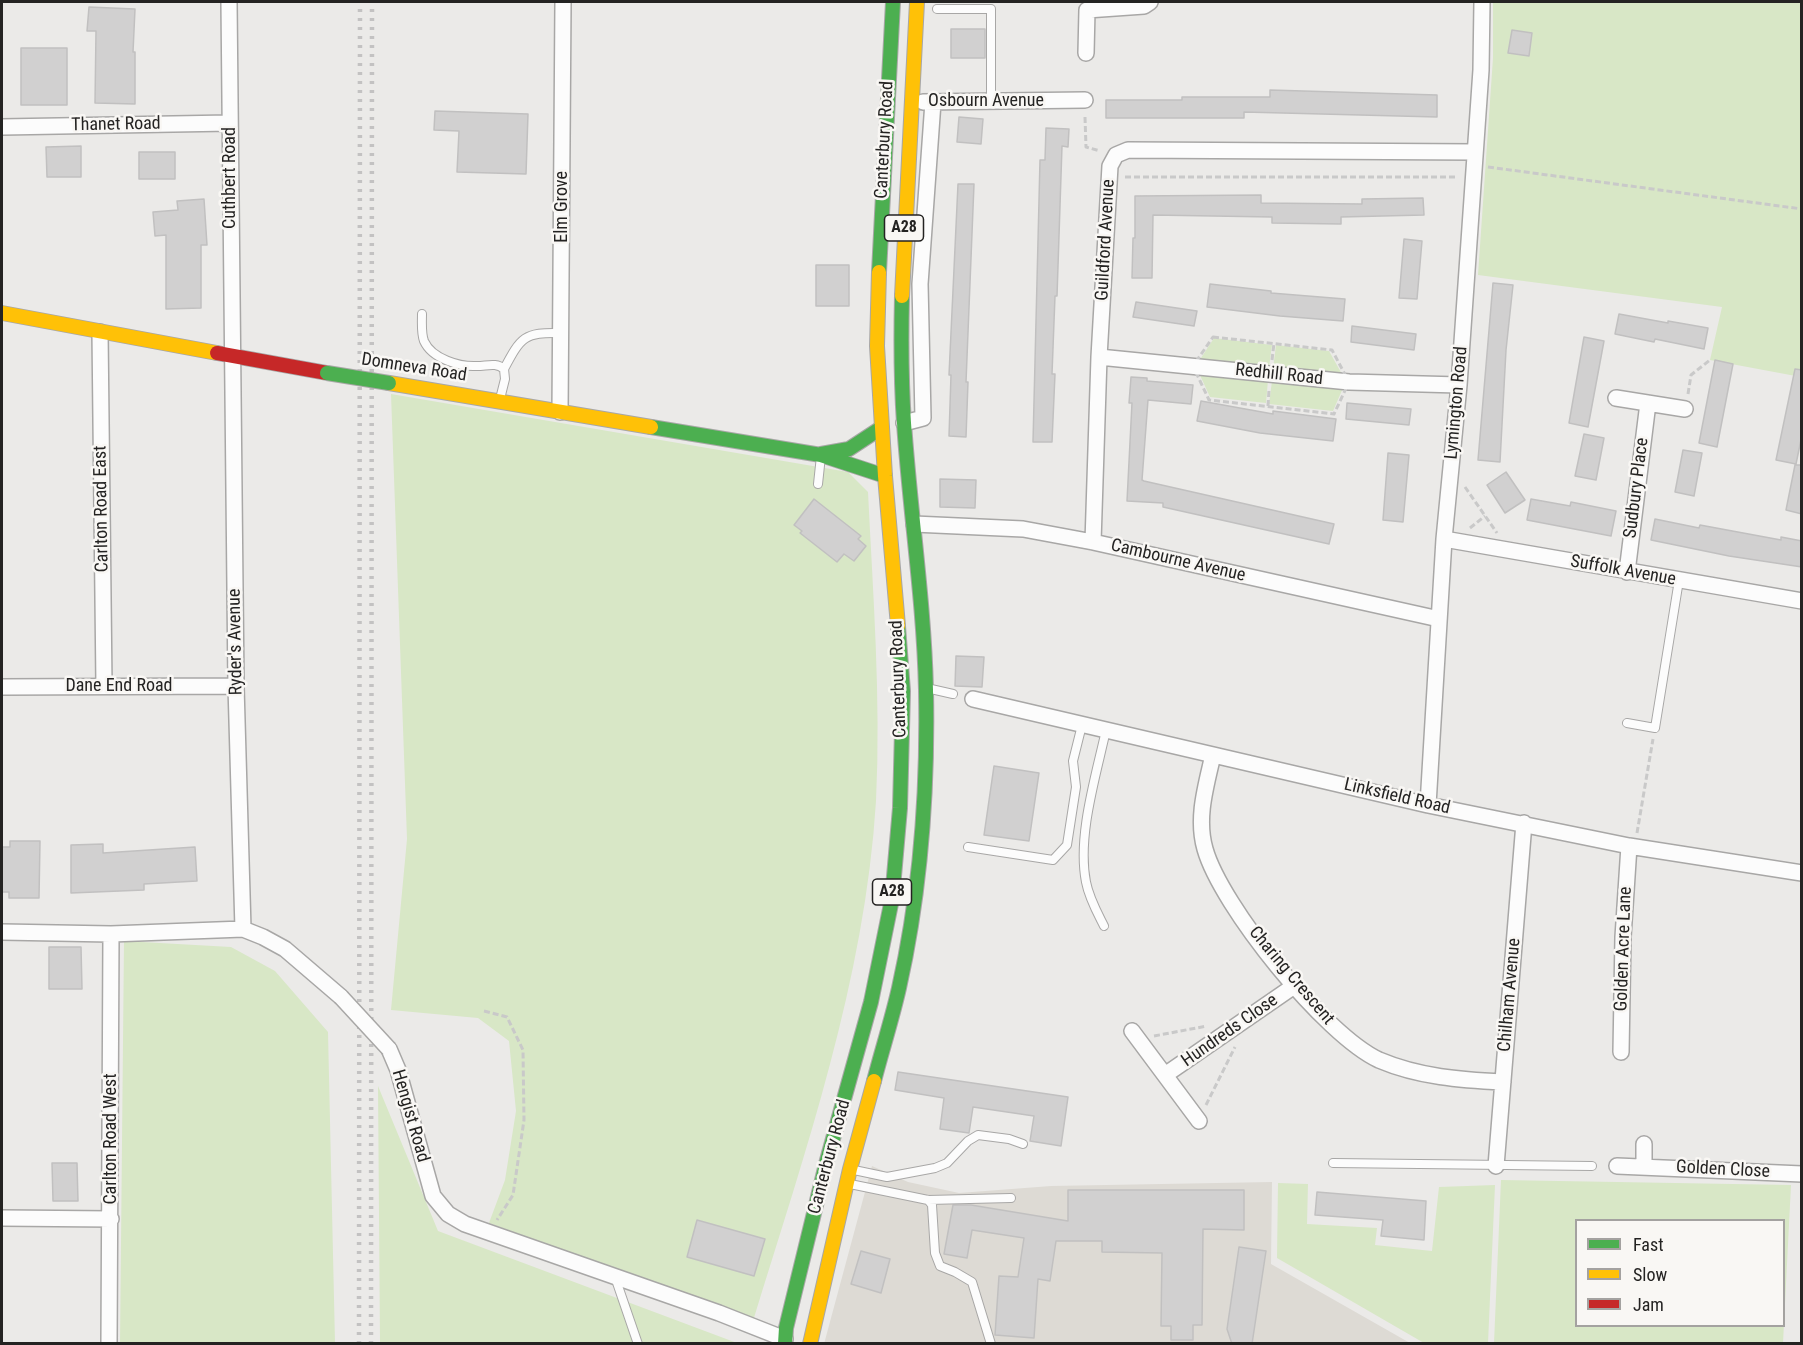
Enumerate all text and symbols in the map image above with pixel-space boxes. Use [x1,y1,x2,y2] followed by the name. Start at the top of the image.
[871,81,899,199] street label: Canterbury Road
[928,90,1044,112] street label: Osbourn Avenue
[71,113,161,137] street label: Thanet Road
[219,127,241,229] street label: Cuthbert Road
[551,171,573,243] street label: Elm Grove
[1092,179,1120,301] street label: Guildford Avenue
[884,215,924,241] road number: A28
[1441,346,1473,460] street label: Lymington Road
[360,349,468,387] street label: Domneva Road
[1234,360,1324,390] street label: Redhill Road
[1620,436,1654,540] street label: Sudbury Place
[90,445,114,573] street label: Carlton Road East
[1109,535,1247,587] street label: Cambourne Avenue
[1569,551,1677,591] street label: Suffolk Avenue
[224,589,248,695] street label: Ryder's Avenue
[886,620,912,738] street label: Canterbury Road
[65,675,173,697] street label: Dane End Road
[1342,774,1452,820] street label: Linksfield Road
[872,879,912,905] road number: A28
[1611,886,1637,1012] street label: Golden Acre Lane
[1244,922,1338,1030] street label: Charing Crescent
[1494,937,1526,1053] street label: Chilham Avenue
[1178,990,1282,1072] street label: Hundreds Close
[387,1067,433,1165] street label: Hengist Road
[100,1073,122,1205] street label: Carlton Road West
[804,1097,856,1217] street label: Canterbury Road
[1675,1157,1771,1183] street label: Golden Close
[1575,1219,1785,1327] legend
[1633,1234,1664,1255] text: Fast
[1633,1264,1667,1285] text: Slow
[1633,1294,1664,1315] text: Jam

